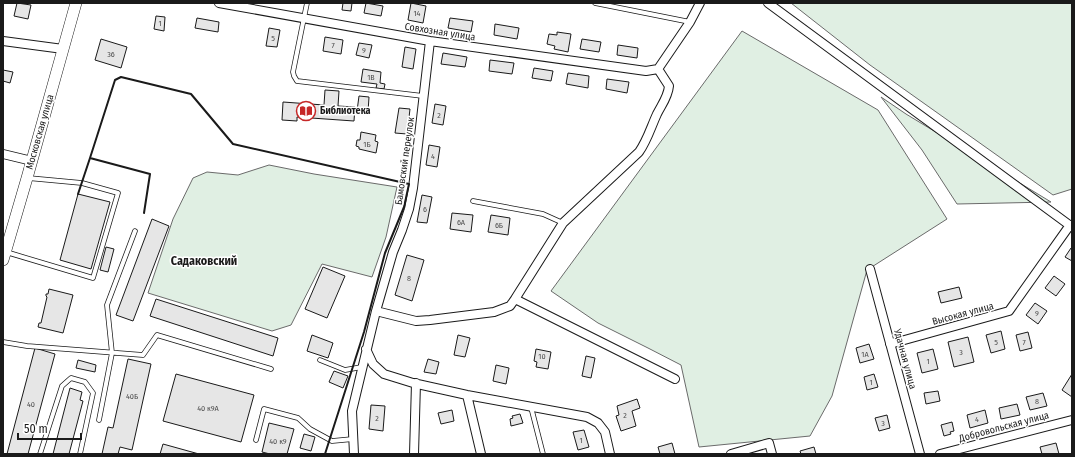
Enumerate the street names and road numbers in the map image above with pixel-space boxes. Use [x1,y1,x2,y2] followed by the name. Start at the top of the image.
[404,20,476,44] street label: Совхозная улица
[24,93,56,171] street label: Московская улица
[393,116,417,206] street label: Бамовский переулок
[931,300,995,328] street label: Высокая улица
[891,327,919,391] street label: Удачная улица
[957,409,1050,445] street label: Добровольская улица

